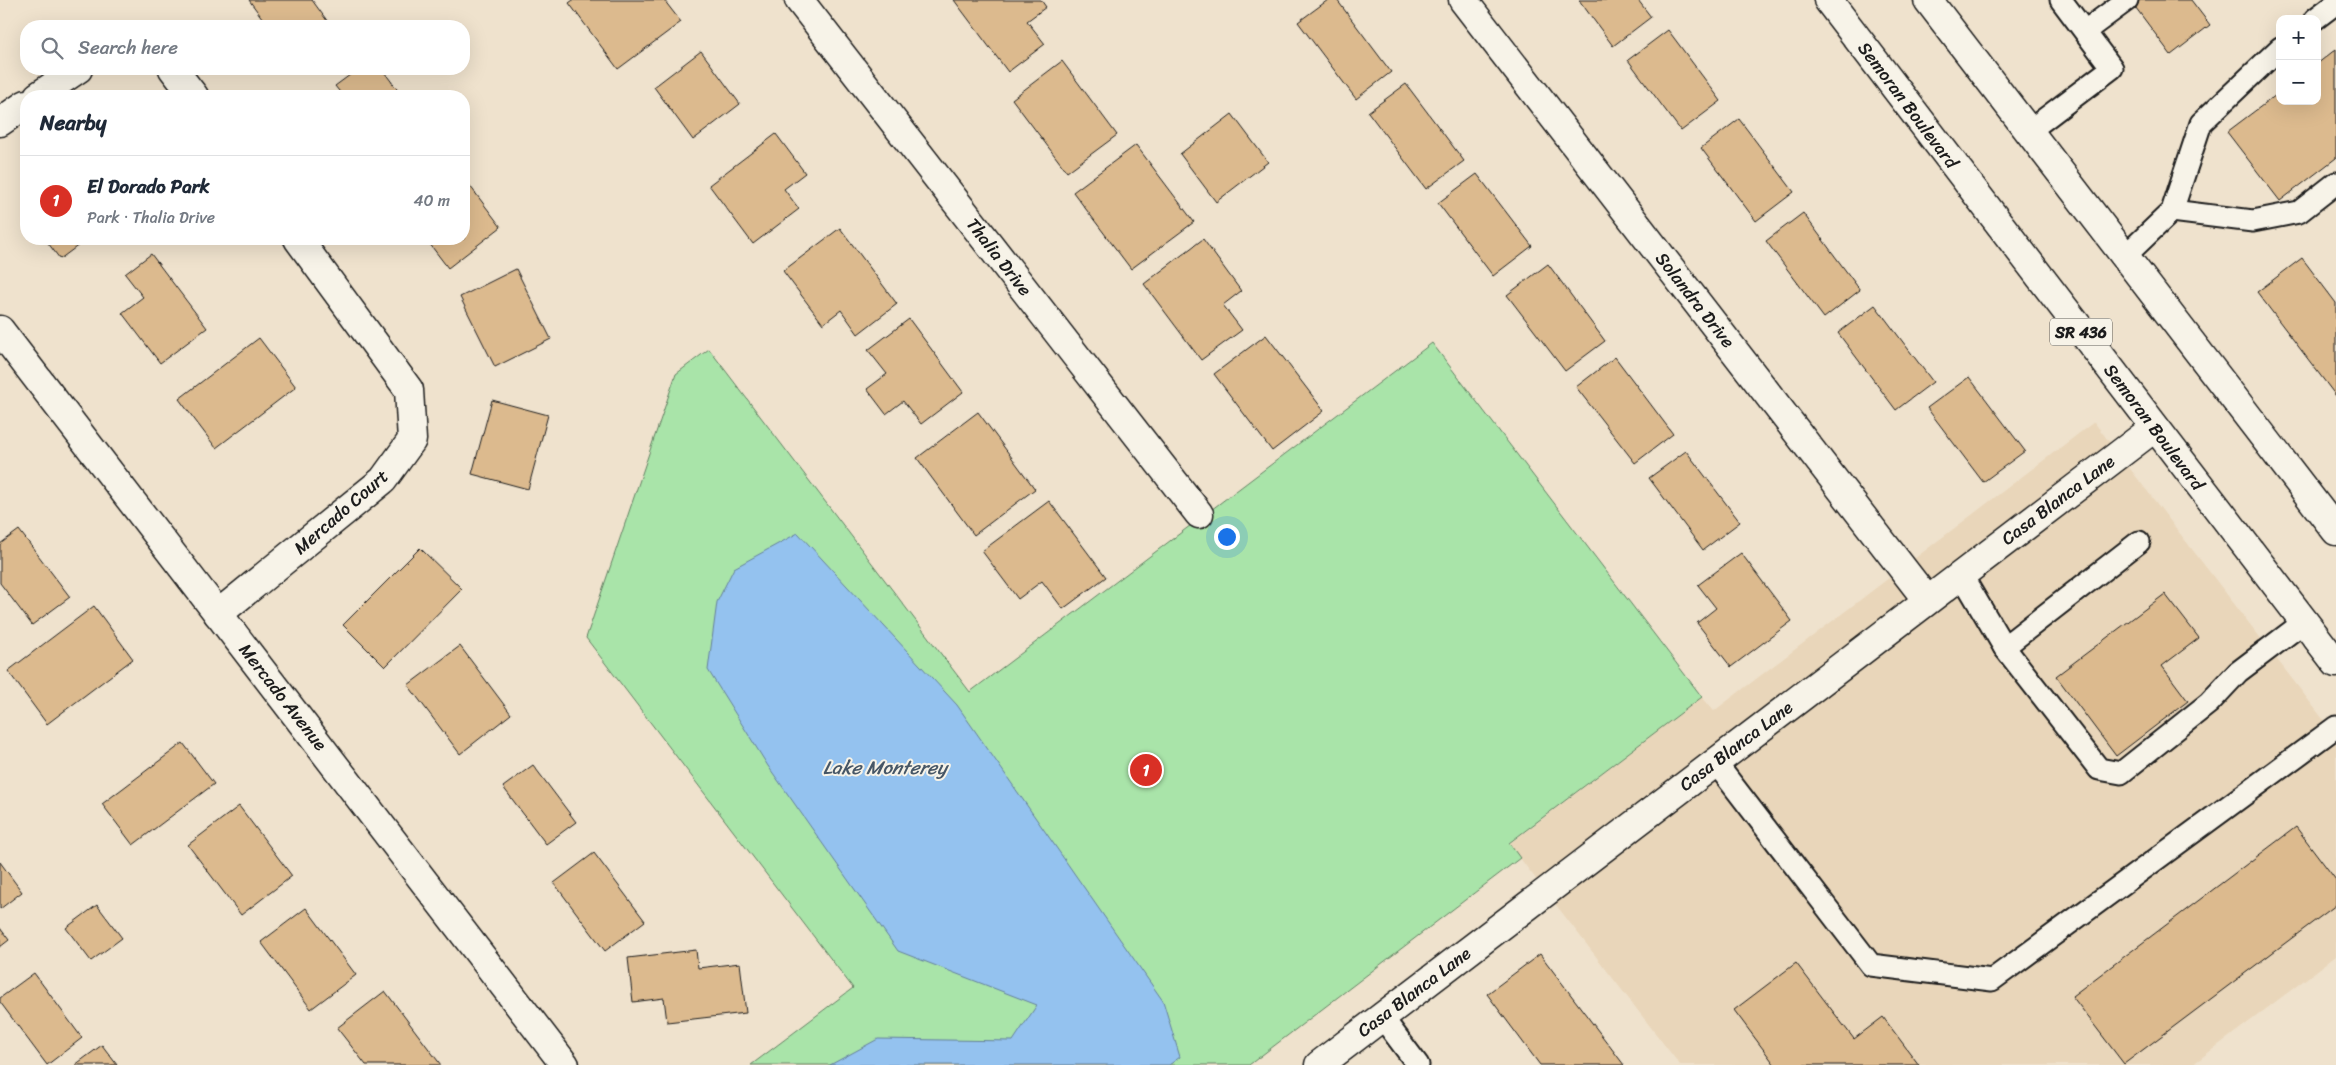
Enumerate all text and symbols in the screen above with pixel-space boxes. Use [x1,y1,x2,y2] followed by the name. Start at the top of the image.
[2276,15,2321,105] map controls
[2276,15,2321,60] button: +
[20,20,470,75] search box
[78,31,178,64] text: Search here
[38,34,66,62] icon: search
[1849,34,1968,177] street label: Semoran Boulevard
[2276,60,2321,105] button: −
[40,104,106,142] text: Nearby
[87,170,210,203] text: El Dorado Park
[53,186,59,215] text: 1
[413,186,450,215] text: 40 m
[87,203,215,232] text: Park · Thalia Drive
[958,210,1040,304] street label: Thalia Drive
[1647,245,1743,355] street label: Solandra Drive
[2050,318,2112,346] road number: SR 436
[2095,356,2214,499] street label: Semoran Boulevard
[1994,446,2122,554] street label: Casa Blanca Lane
[286,461,396,563] street label: Mercado Court
[1214,524,1240,550] your location
[230,636,336,758] street label: Mercado Avenue
[1672,692,1800,800] street label: Casa Blanca Lane
[823,751,950,784] water label: Lake Monterey
[1130,751,1162,789] pin: 1
[1350,938,1478,1046] street label: Casa Blanca Lane

